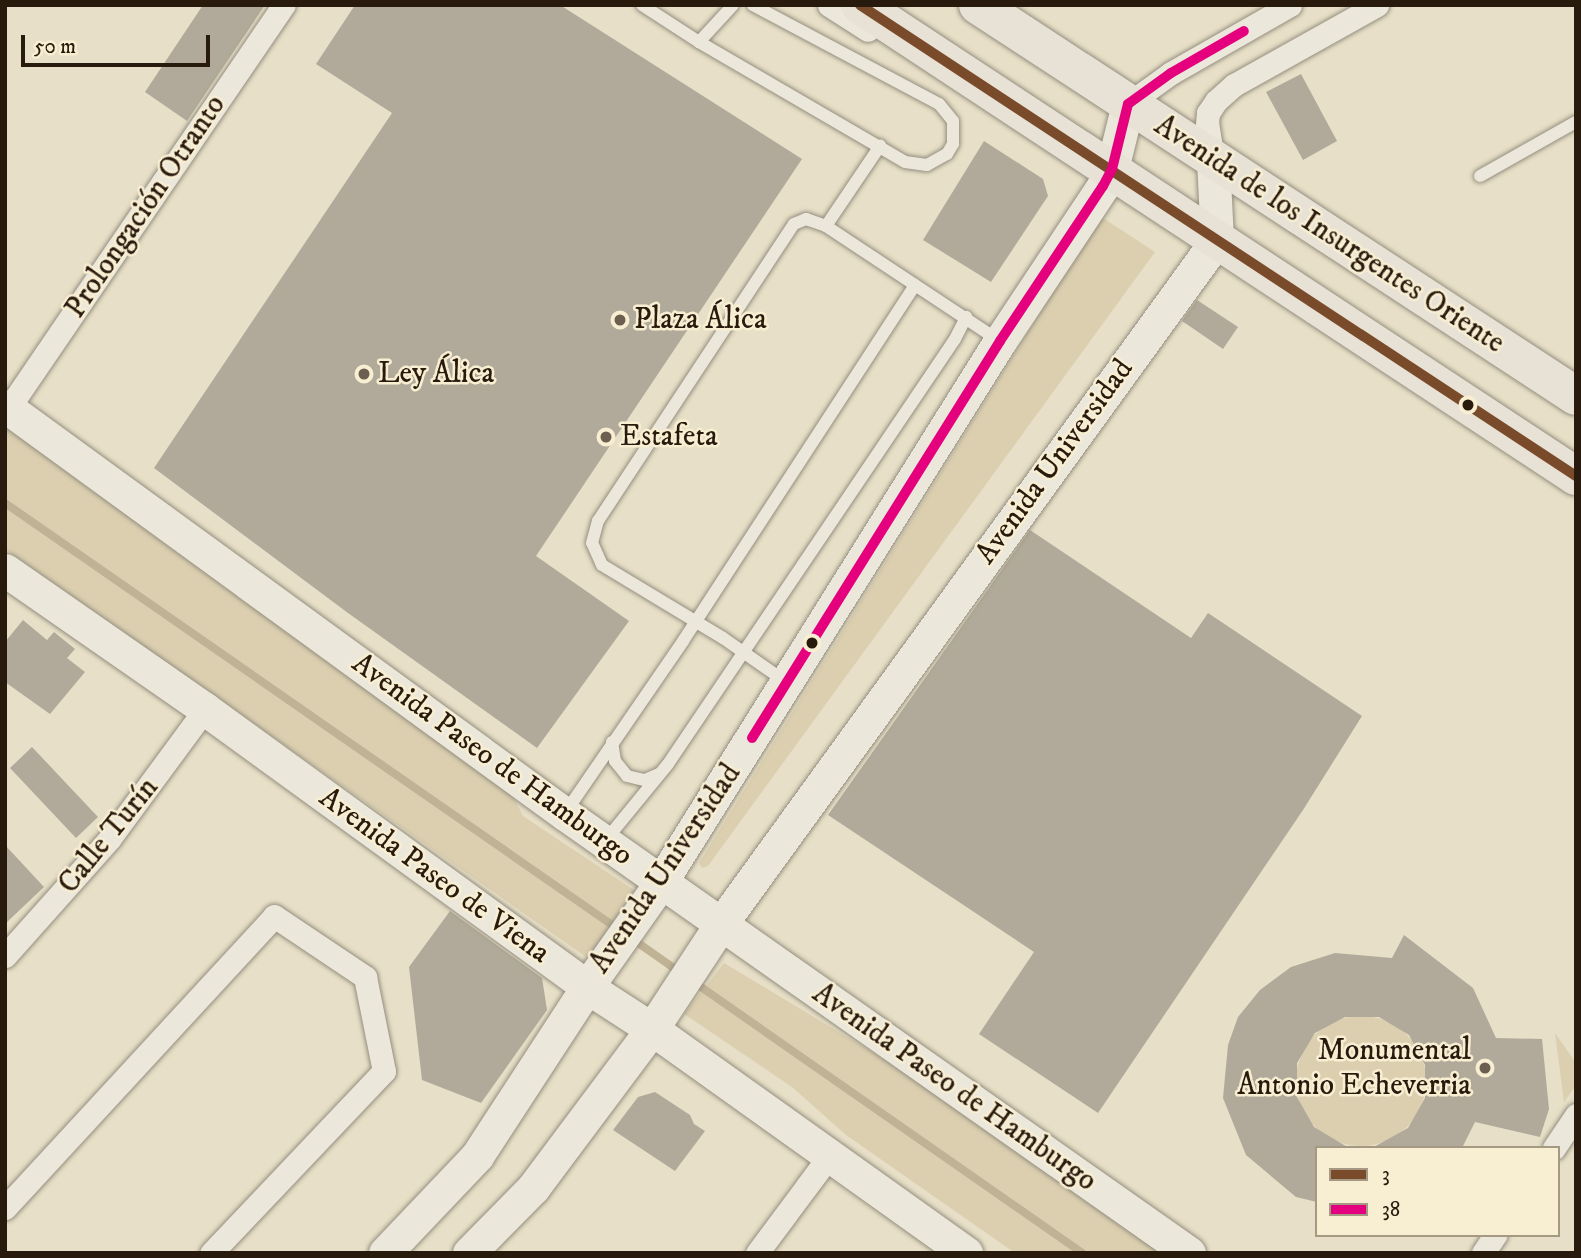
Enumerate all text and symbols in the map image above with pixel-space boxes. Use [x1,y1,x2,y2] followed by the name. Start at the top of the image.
[24,21,214,65] scale bar
[34,34,76,60] text: 50 m
[58,89,234,325] street label: Prolongación Otranto
[1147,108,1511,362] street label: Avenida de los Insurgentes Oriente
[634,302,767,338] place label: Plaza Álica
[612,312,628,328] marker: Plaza Álica
[969,352,1141,572] street label: Avenida Universidad
[378,356,494,392] place label: Ley Álica
[356,366,372,382] marker: Ley Álica
[1461,398,1475,412] unlabelled marker
[620,419,718,455] place label: Estafeta
[598,429,614,445] marker: Estafeta
[805,636,819,650] unlabelled marker
[345,646,639,874] street label: Avenida Paseo de Hamburgo
[583,758,749,980] street label: Avenida Universidad
[51,771,167,901] street label: Calle Turín
[312,780,556,972] street label: Avenida Paseo de Viena
[805,976,1103,1200] street label: Avenida Paseo de Hamburgo
[1237,1033,1471,1104] place label: Monumental Antonio Echeverria
[1477,1060,1493,1076] marker: Monumental Antonio Echeverria
[1315,1146,1560,1237] legend
[1382,1162,1390,1188] text: 3
[1382,1197,1400,1223] text: 38

